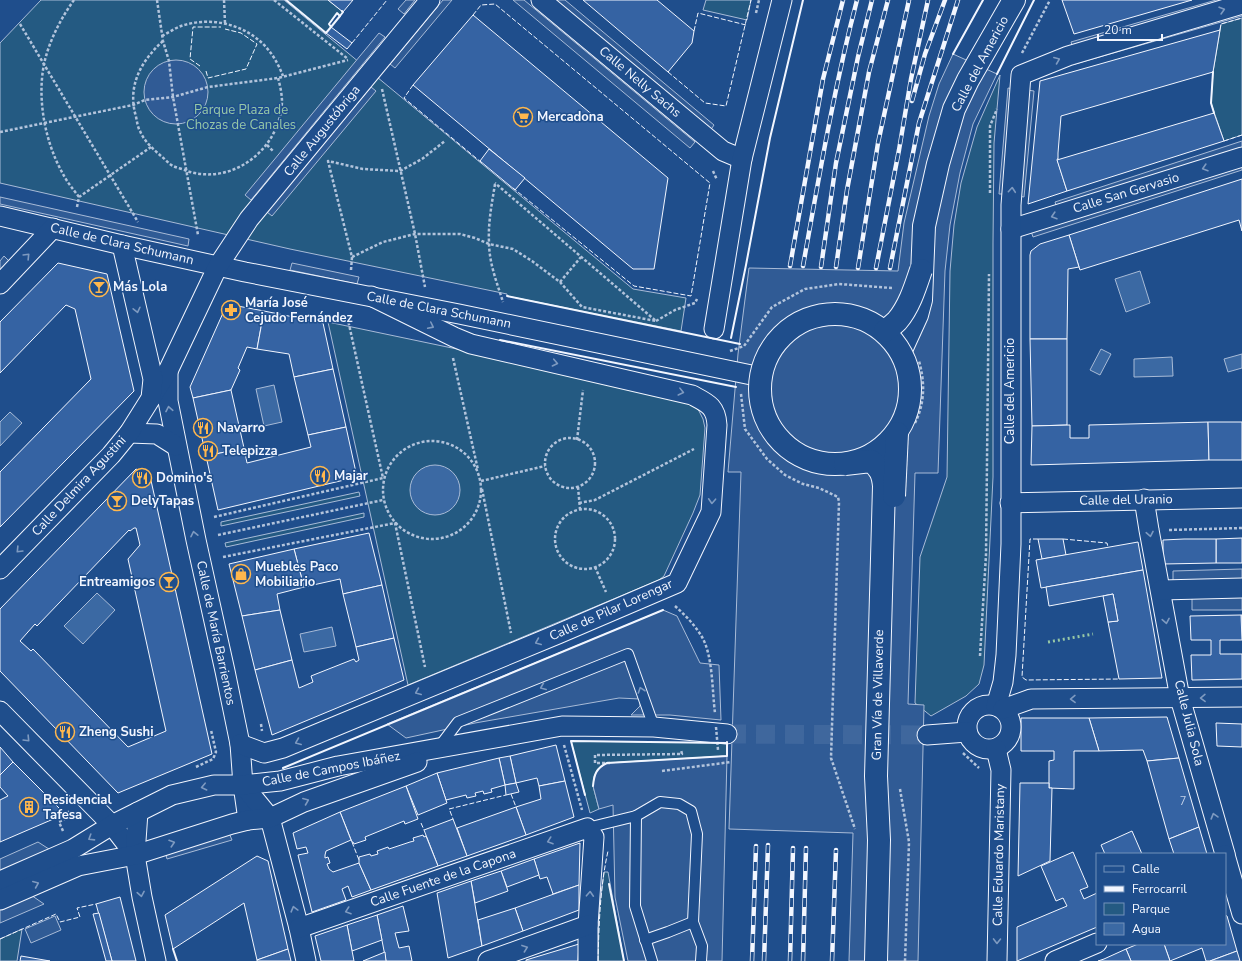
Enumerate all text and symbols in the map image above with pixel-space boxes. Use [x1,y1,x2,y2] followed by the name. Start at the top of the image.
[1218,6,1225,15] one-way arrow
[947,13,1013,115] street label: Calle del Americio
[1098,16,1162,42] scale bar
[1104,22,1132,38] text: 20 m
[595,42,685,122] street label: Calle Nelly Sachs
[1053,57,1061,65] one-way arrow
[280,82,364,180] street label: Calle Augustóbriga
[186,101,296,134] park label: Parque Plaza de Chozas de Canales
[512,106,534,128] supermarket icon: Mercadona
[537,108,604,126] place label: Mercadona
[1201,163,1208,172] one-way arrow
[1071,168,1181,218] street label: Calle San Gervasio
[1007,187,1016,193] one-way arrow
[1051,211,1058,220] one-way arrow
[48,219,196,269] street label: Calle de Clara Schumann
[22,253,29,261] one-way arrow
[88,276,110,298] bar icon: Más Lola
[113,278,167,296] place label: Más Lola
[365,287,513,333] street label: Calle de Clara Schumann
[245,294,353,327] place label: María José Cejudo Fernández
[220,299,242,321] pharmacy icon: María José Cejudo Fernández
[133,307,141,314] one-way arrow
[426,321,434,329] one-way arrow
[1001,338,1019,444] street label: Calle del Americio
[551,359,558,367] one-way arrow
[678,387,685,396] one-way arrow
[165,406,174,412] one-way arrow
[192,417,214,439] restaurant icon: Navarro
[217,419,265,437] place label: Navarro
[28,432,130,540] street label: Calle Delmira Agustini
[197,440,219,462] restaurant icon: Telepizza
[222,442,278,460] place label: Telepizza
[309,465,331,487] restaurant icon: Majar
[131,467,153,489] restaurant icon: Domino's
[334,467,369,485] place label: Majar
[156,469,213,487] place label: Domino's
[106,490,128,512] bar icon: DelyTapas
[1079,490,1173,510] street label: Calle del Uranio
[131,492,194,510] place label: DelyTapas
[707,498,716,504] one-way arrow
[191,531,199,538] one-way arrow
[1145,531,1153,537] one-way arrow
[16,545,23,553] one-way arrow
[255,558,338,591] place label: Muebles Paco Mobiliario
[192,559,240,707] street label: Calle de María Barrientos
[230,563,252,585] shop icon: Muebles Paco Mobiliario
[158,571,180,593] bar icon: Entreamigos
[79,573,155,591] place label: Entreamigos
[546,575,676,645] street label: Calle de Pilar Lorengar
[1162,617,1170,624] one-way arrow
[868,629,888,761] street label: Gran Vía de Villaverde
[535,638,542,646] one-way arrow
[1170,678,1208,768] street label: Calle Julia Sola
[540,682,548,690] one-way arrow
[637,687,645,694] one-way arrow
[415,688,422,696] one-way arrow
[1200,693,1206,702] one-way arrow
[1070,695,1076,703] one-way arrow
[54,721,76,743] restaurant icon: Zheng Sushi
[79,723,153,741] place label: Zheng Sushi
[22,734,30,742] one-way arrow
[294,737,301,745] one-way arrow
[260,747,402,791] street label: Calle de Campos Ibáñez
[201,783,207,791] one-way arrow
[989,783,1009,926] street label: Calle Eduardo Maristany
[43,791,112,824] place label: Residencial Tafesa
[1180,794,1186,809] house number: 7
[18,796,40,818] building icon: Residencial Tafesa
[302,798,309,806] one-way arrow
[1210,813,1219,820] one-way arrow
[88,833,95,840] one-way arrow
[546,836,553,844] one-way arrow
[169,840,176,848] one-way arrow
[368,845,518,911] street label: Calle Fuente de la Capona
[1096,853,1226,945] legend
[1132,861,1160,877] text: Calle
[32,881,39,889] one-way arrow
[1132,881,1187,897] text: Ferrocarril
[136,891,145,897] one-way arrow
[586,891,595,897] one-way arrow
[1132,901,1170,917] text: Parque
[291,906,299,913] one-way arrow
[344,907,351,915] one-way arrow
[1132,921,1161,937] text: Agua
[993,938,1001,944] one-way arrow
[521,944,528,953] one-way arrow

